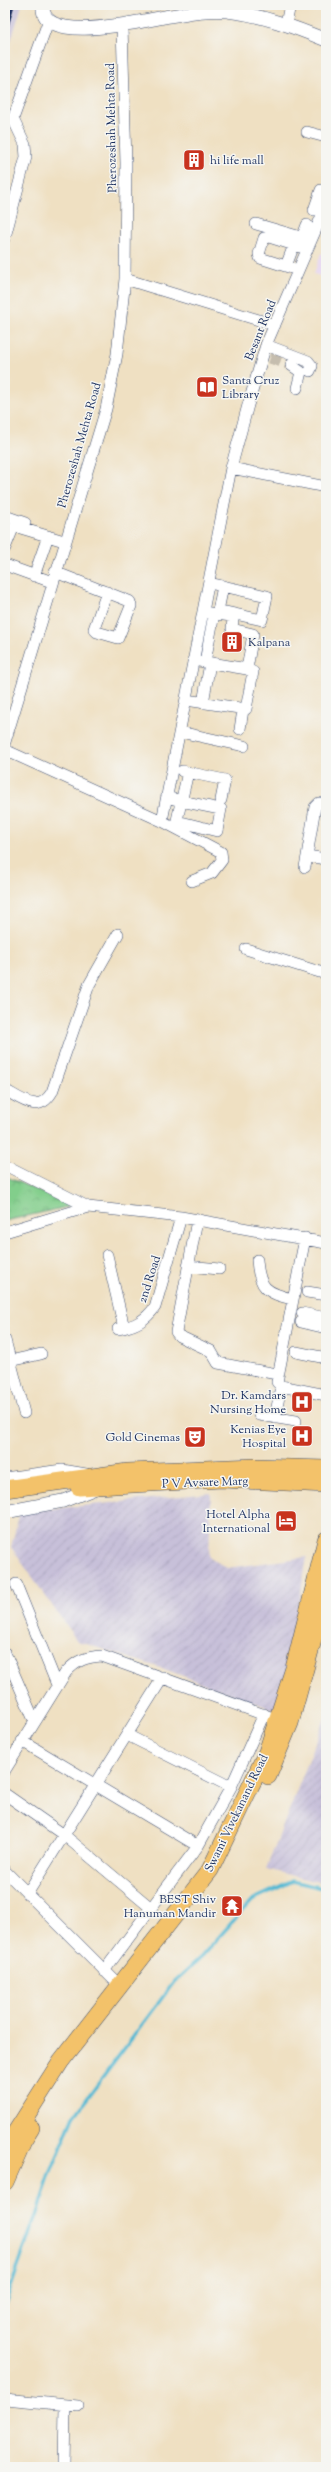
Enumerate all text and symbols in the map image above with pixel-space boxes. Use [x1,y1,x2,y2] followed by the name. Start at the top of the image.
[102,63,122,193] street label: Pherozeshah Mehta Road
[181,147,207,173] building icon: hi life mall
[210,152,265,170] place label: hi life mall
[241,297,281,363] street label: Besant Road
[222,372,280,404] place label: Santa Cruz Library
[194,374,220,400] library icon: Santa Cruz Library
[53,380,107,510] street label: Pherozeshah Mehta Road
[219,629,245,655] building icon: Kalpana
[248,634,291,652] place label: Kalpana
[134,1253,166,1305] street label: 2nd Road
[210,1387,286,1419] place label: Dr. Kamdars Nursing Home
[289,1389,315,1415] hospital icon: Dr. Kamdars Nursing Home
[230,1421,287,1453] place label: Kenias Eye Hospital
[289,1423,315,1449] hospital icon: Kenias Eye Hospital
[182,1424,208,1450] theatre icon: Gold Cinemas
[105,1429,180,1447] place label: Gold Cinemas
[162,1472,249,1494] street label: P V Avsare Marg
[202,1506,271,1538] place label: Hotel Alpha International
[273,1508,299,1534] hotel icon: Hotel Alpha International
[200,1751,273,1876] street label: Swami Vivekanand Road
[124,1891,217,1923] place label: BEST Shiv Hanuman Mandir
[219,1893,245,1919] temple icon: BEST Shiv Hanuman Mandir

